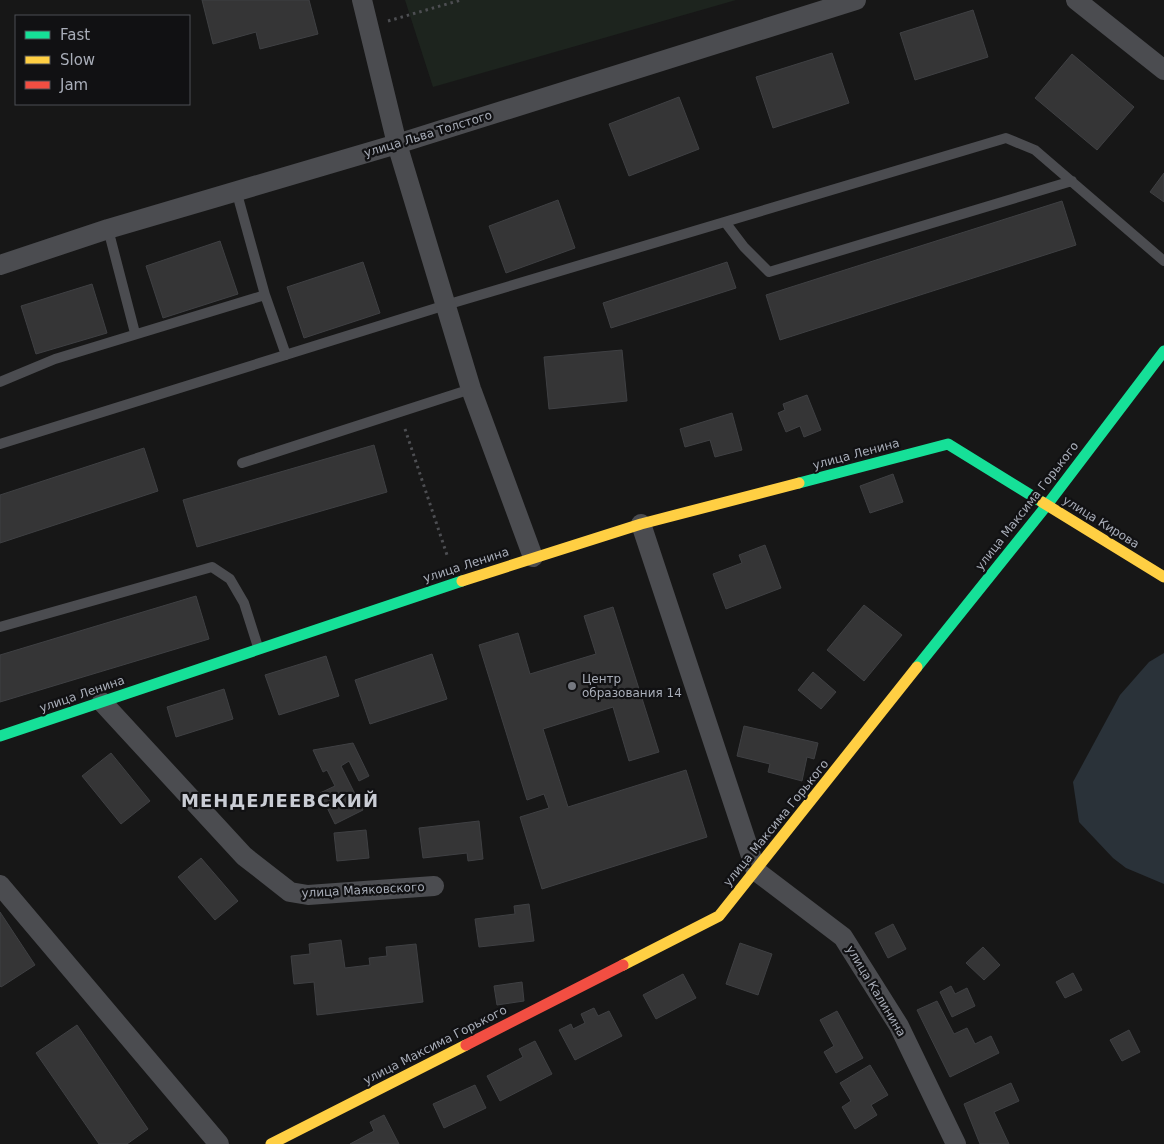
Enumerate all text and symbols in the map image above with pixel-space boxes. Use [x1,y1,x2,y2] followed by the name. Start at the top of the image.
[15,15,190,105] legend
[60,26,90,44] text: Fast
[60,51,95,69] text: Slow
[59,76,88,94] text: Jam
[362,108,494,160] street label: улица Льва Толстого
[811,436,901,472] street label: улица Ленина
[973,439,1081,573] street label: улица Максима Горького
[1060,493,1142,551] street label: улица Кирова
[421,545,511,585] street label: улица Ленина
[582,672,682,700] place label: Центр образования 14
[38,673,126,715] street label: улица Ленина
[566,680,578,692] marker: Центр образования 14
[721,757,831,889] street label: улица Максима Горького
[181,790,379,811] district label: МЕНДЕЛЕЕВСКИЙ
[301,880,425,900] street label: улица Маяковского
[843,943,909,1039] street label: улица Калинина
[361,1003,509,1087] street label: улица Максима Горького

